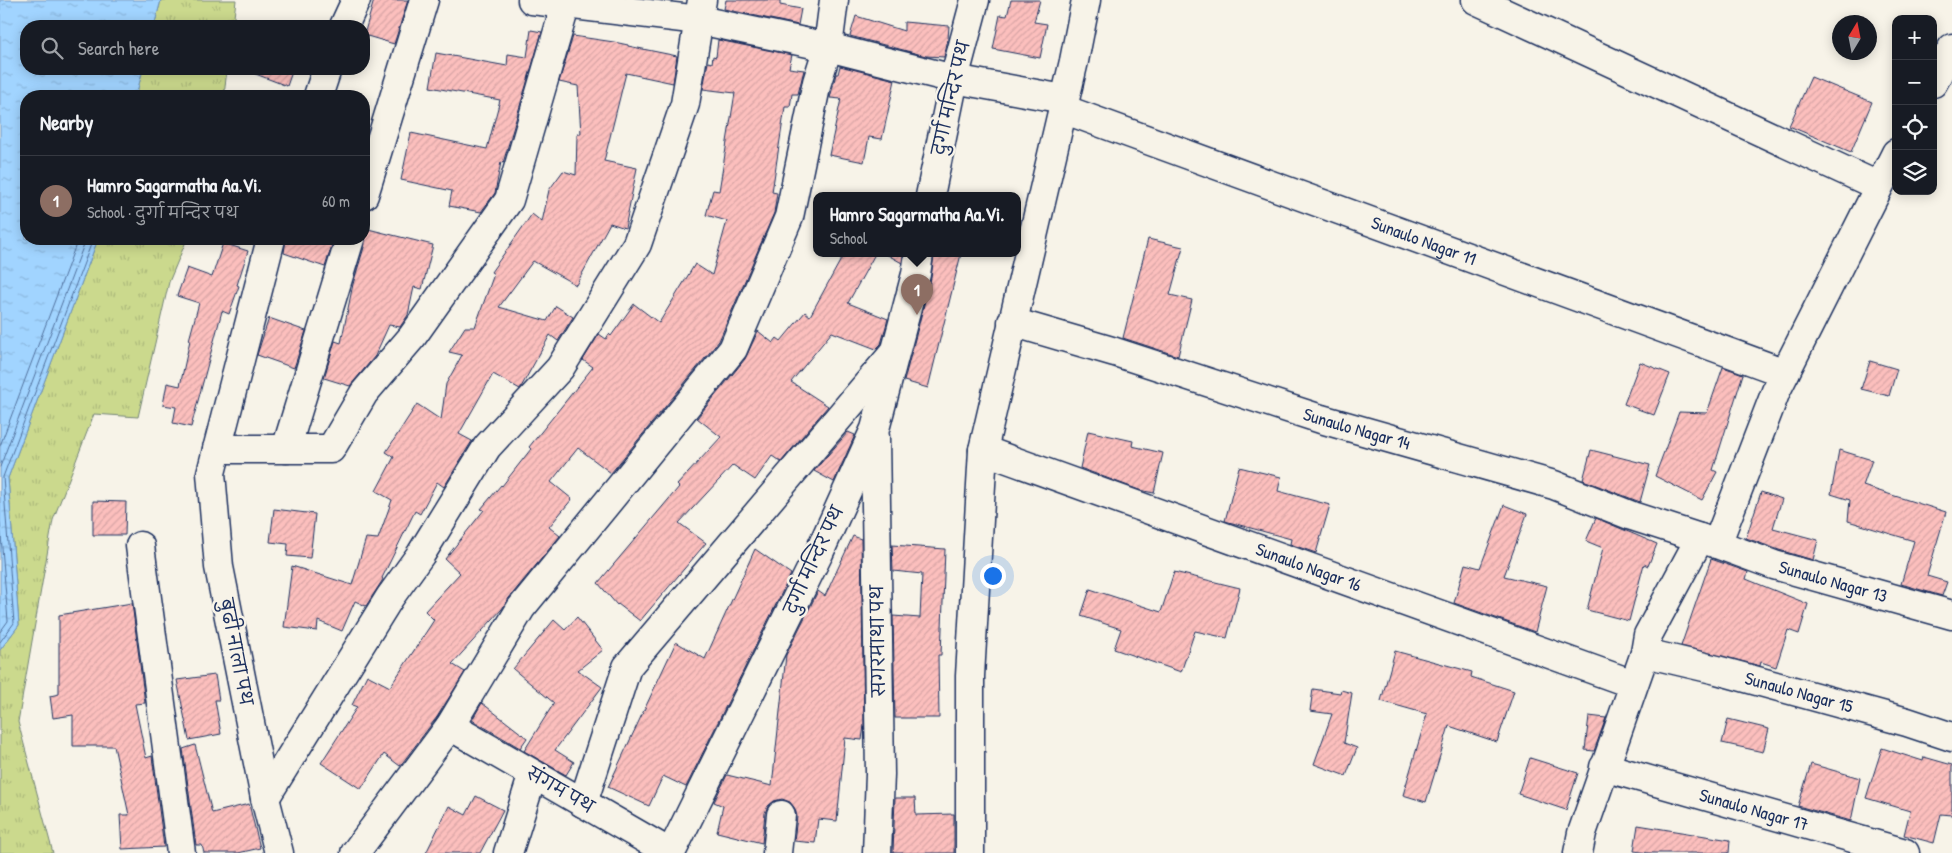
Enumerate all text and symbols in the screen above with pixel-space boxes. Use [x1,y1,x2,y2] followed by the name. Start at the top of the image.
[1832,15,1877,60] north arrow
[1892,15,1937,195] map controls
[1892,15,1937,60] button: +
[20,20,370,75] search box
[38,34,66,62] icon: search
[78,35,159,61] text: Search here
[924,37,979,159] street label: दुर्गा मन्दिर पथ
[1892,60,1937,105] button: −
[1892,105,1937,150] button: locate
[40,108,93,137] text: Nearby
[1892,150,1937,195] button: layers
[87,172,261,198] text: Hamro Sagarmatha Aa.Vi.
[53,190,59,212] text: 1
[322,190,350,212] text: 60 m
[813,192,1021,257] popup
[87,201,238,223] text: School · दुर्गा मन्दिर पथ
[830,201,1004,227] text: Hamro Sagarmatha Aa.Vi.
[1368,210,1480,271] street label: Sunaulo Nagar 11
[830,227,867,249] text: School
[901,274,933,315] pin: 1
[1300,401,1413,456] street label: Sunaulo Nagar 14
[776,500,853,620] street label: दुर्गा मन्दिर पथ
[1252,536,1365,597] street label: Sunaulo Nagar 16
[1776,554,1890,608] street label: Sunaulo Nagar 13
[980,563,1006,589] your location
[864,584,891,698] street label: सगरमाथा पथ
[212,595,260,709] street label: बुढी नाला पथ
[1742,665,1856,719] street label: Sunaulo Nagar 15
[522,760,600,820] street label: संगम पथ
[1697,782,1812,837] street label: Sunaulo Nagar 17

